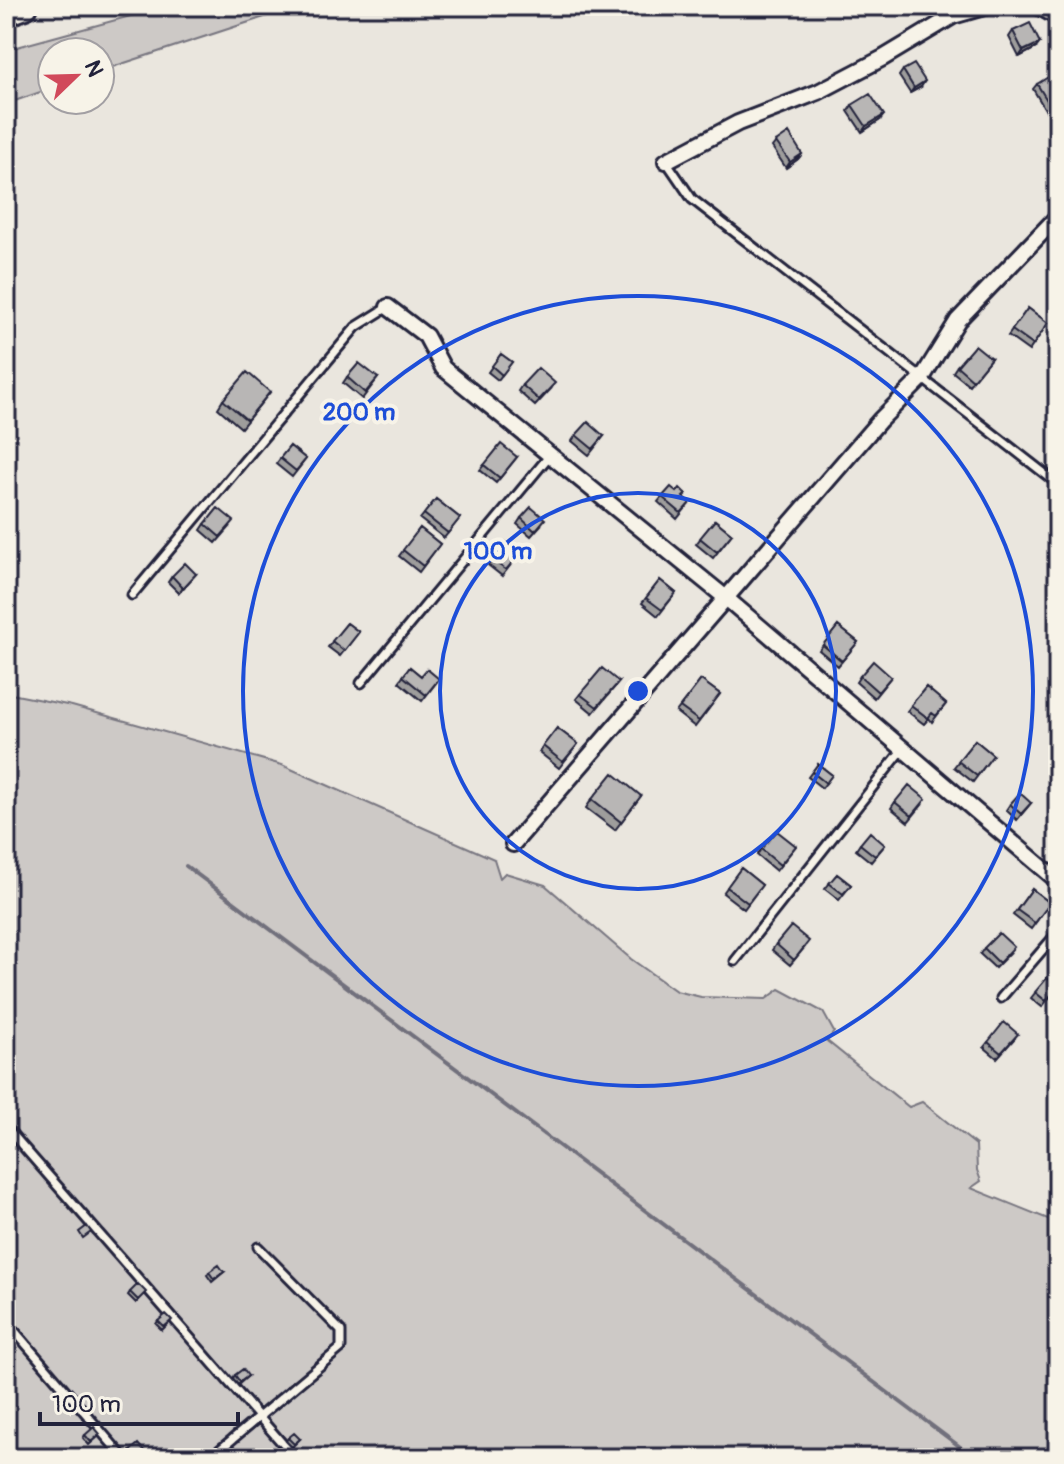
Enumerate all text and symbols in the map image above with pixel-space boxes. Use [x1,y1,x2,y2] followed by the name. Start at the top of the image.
[36,36,116,116] north arrow
[78,56,109,81] text: N
[323,398,395,427] text: 200 m
[464,537,532,566] text: 100 m
[624,677,652,705] centre of rings
[40,1376,238,1426] scale bar
[52,1390,121,1419] text: 100 m

